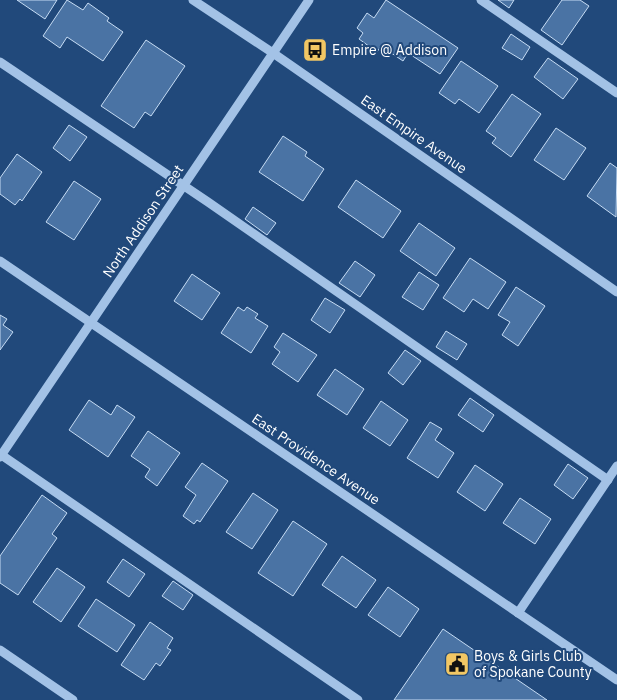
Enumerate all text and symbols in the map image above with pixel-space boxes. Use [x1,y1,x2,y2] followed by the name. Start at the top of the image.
[302,37,328,63] bus stop icon: Empire @ Addison
[332,41,447,59] place label: Empire @ Addison
[357,91,471,178] street label: East Empire Avenue
[99,161,187,281] street label: North Addison Street
[249,409,384,509] street label: East Providence Avenue
[474,647,592,681] place label: Boys & Girls Club of Spokane County
[444,651,470,677] public building icon: Boys & Girls Club of Spokane County

